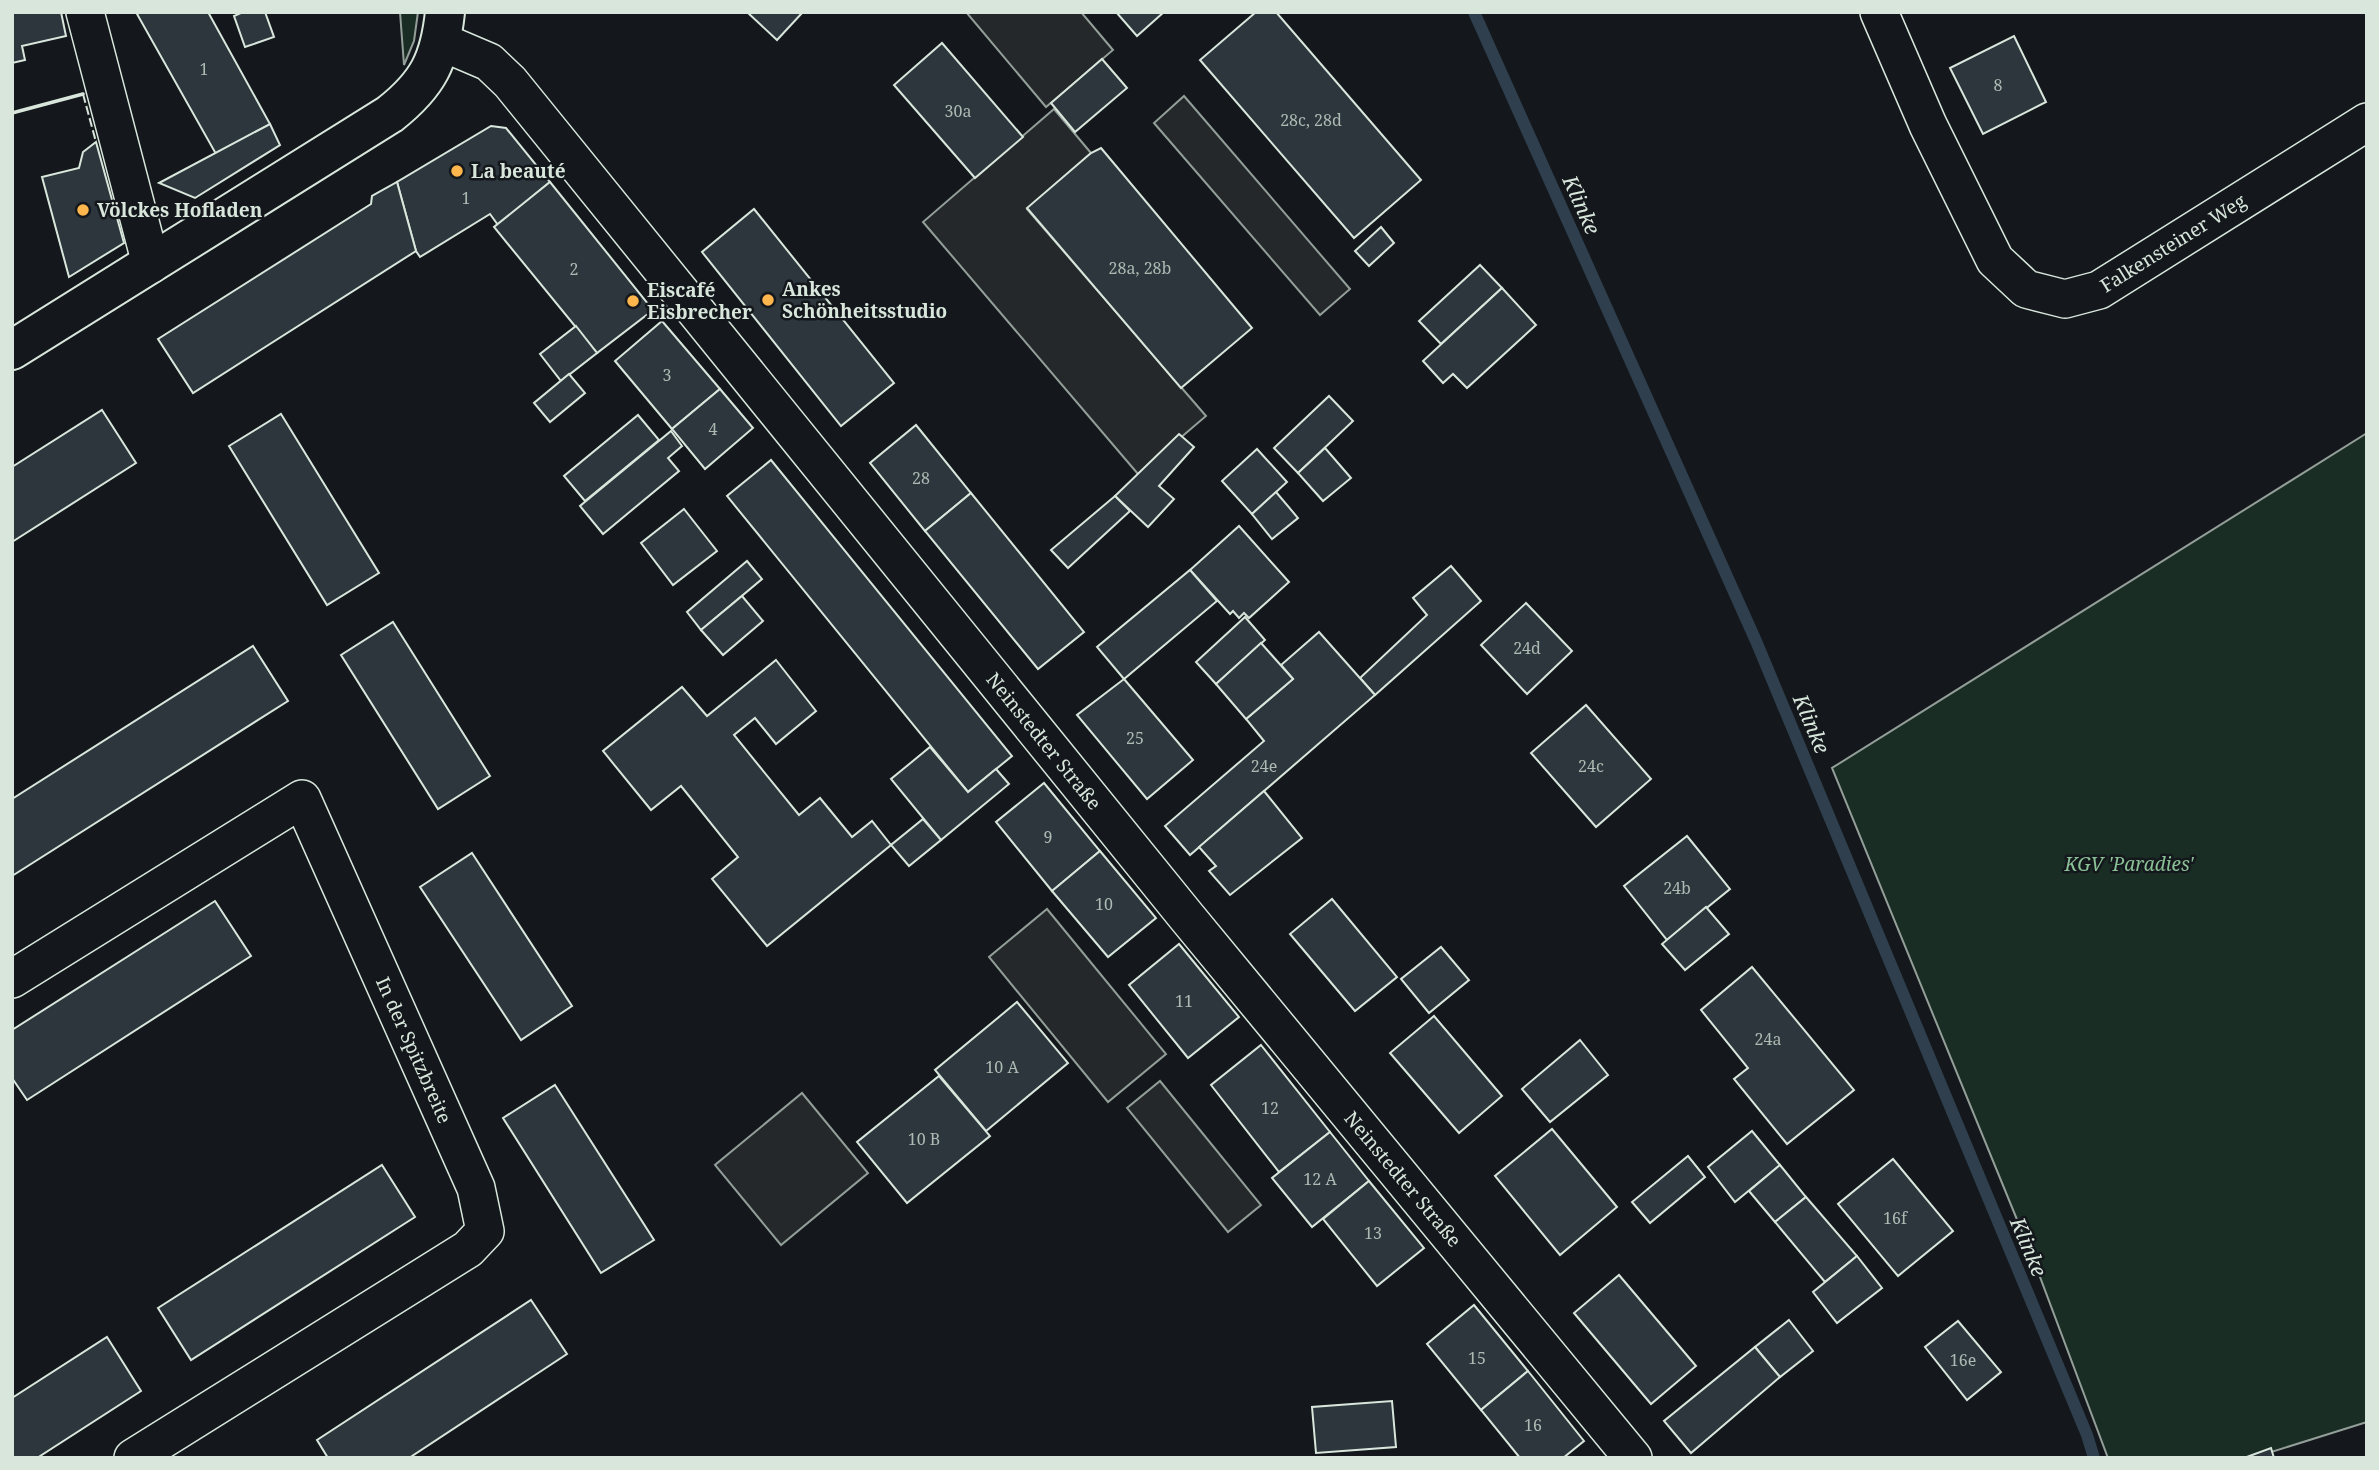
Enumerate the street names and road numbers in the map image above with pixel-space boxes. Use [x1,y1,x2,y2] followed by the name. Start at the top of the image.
[2095,188,2251,298] street label: Falkensteiner Weg
[981,667,1107,815] street label: Neinstedter Straße
[370,972,458,1128] street label: In der Spitzbreite
[1339,1106,1467,1252] street label: Neinstedter Straße

